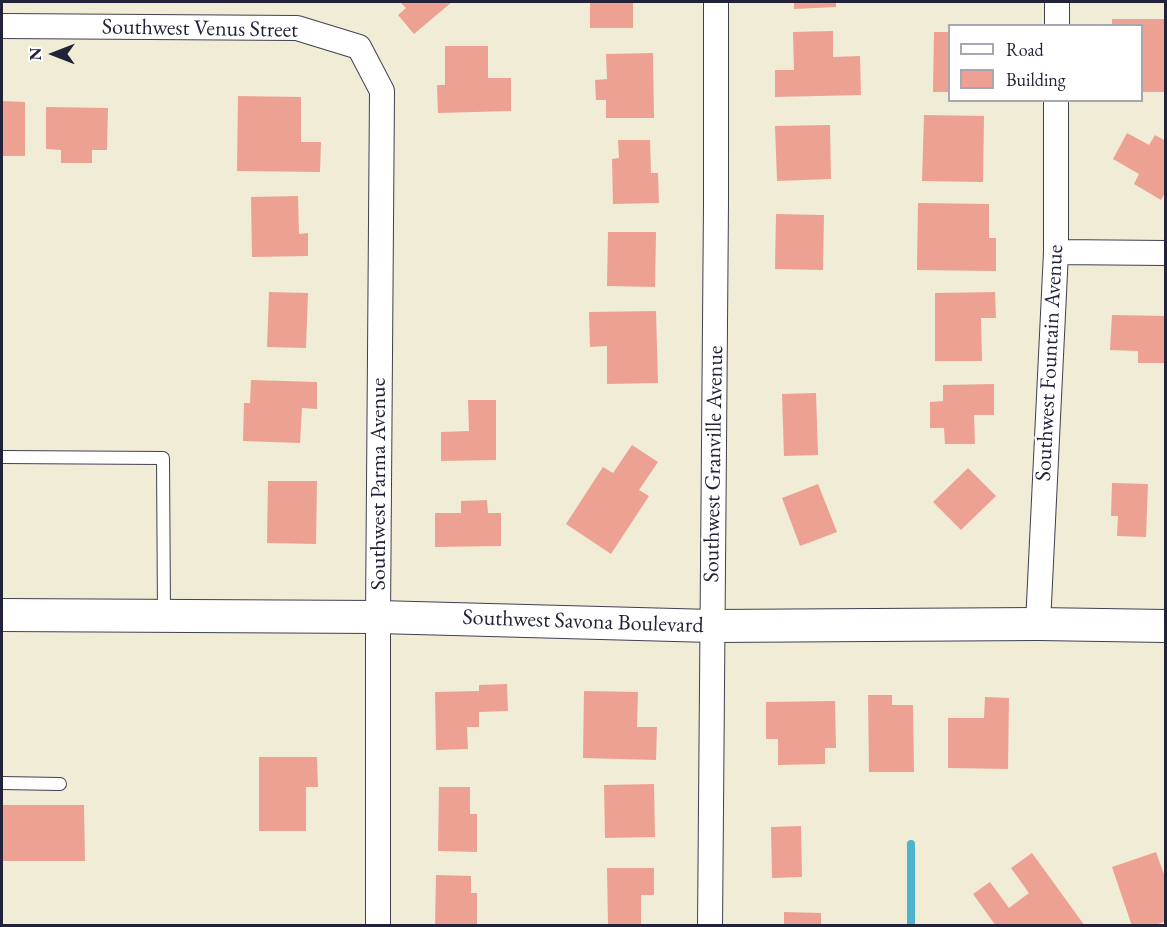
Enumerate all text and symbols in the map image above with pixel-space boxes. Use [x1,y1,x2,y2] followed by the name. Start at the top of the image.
[102,14,298,44] street label: Southwest Venus Street
[24,24,84,84] north arrow
[948,24,1143,102] legend
[1006,38,1044,61] text: Road
[25,48,46,60] text: N
[1006,68,1066,91] text: Building
[1031,244,1069,482] street label: Southwest Fountain Avenue
[699,345,729,583] street label: Southwest Granville Avenue
[366,378,392,590] street label: Southwest Parma Avenue
[462,605,704,639] street label: Southwest Savona Boulevard

